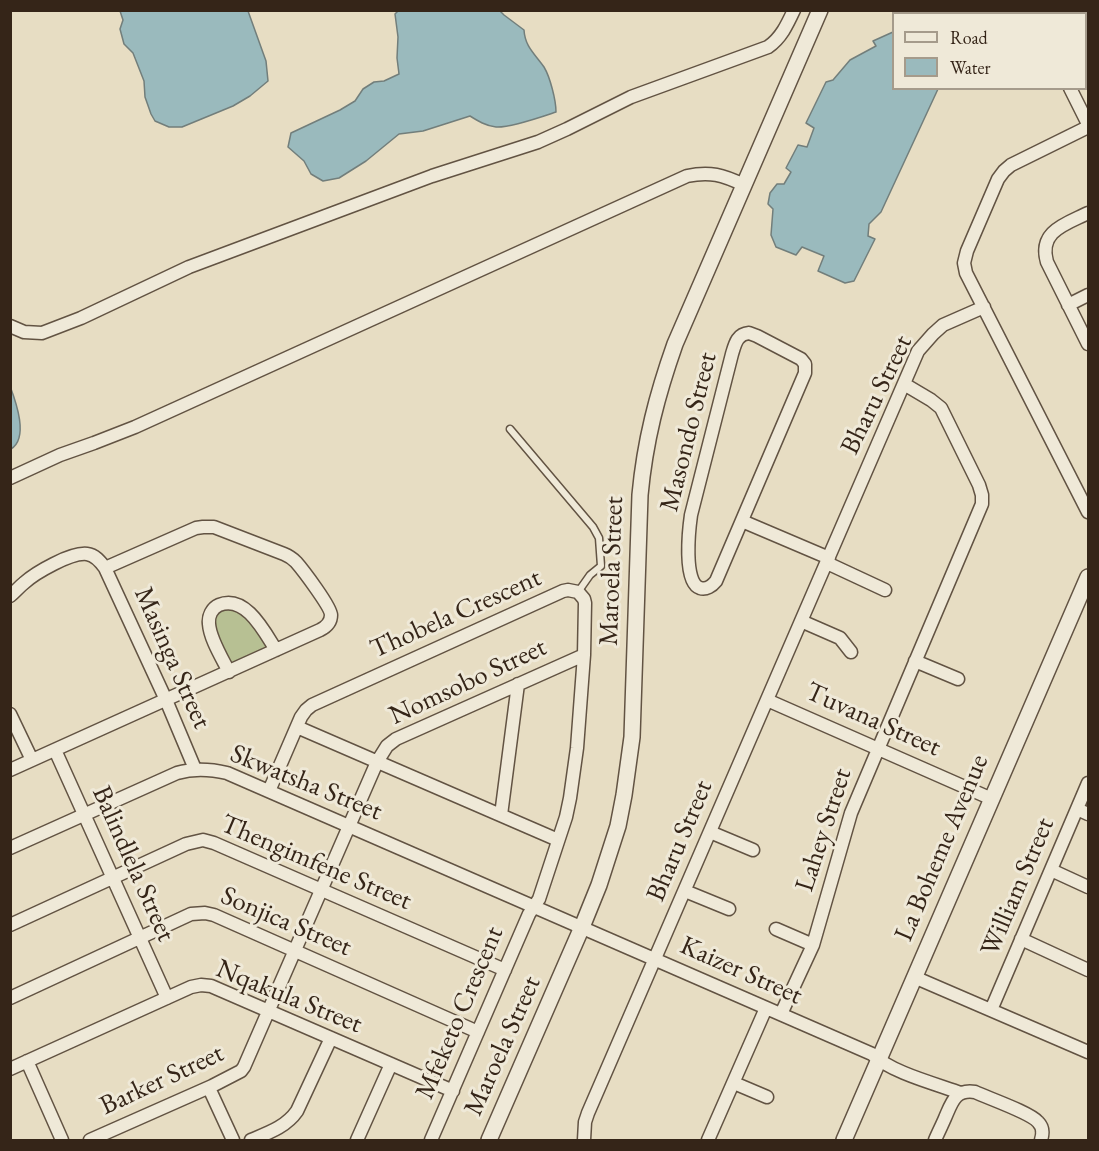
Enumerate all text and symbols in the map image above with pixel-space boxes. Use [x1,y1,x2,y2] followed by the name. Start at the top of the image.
[892,12,1087,90] legend
[950,26,988,49] text: Road
[950,56,991,79] text: Water
[834,330,920,460] street label: Bharu Street
[654,349,724,515] street label: Masondo Street
[593,496,631,646] street label: Maroela Street
[366,562,546,666] street label: Thobela Crescent
[126,582,218,734] street label: Masinga Street
[384,631,552,733] street label: Nomsobo Street
[801,676,945,764] street label: Tuvana Street
[225,738,387,828] street label: Skwatsha Street
[888,750,996,946] street label: La Boheme Avenue
[789,764,859,896] street label: Lahey Street
[640,776,720,906] street label: Bharu Street
[84,781,182,947] street label: Balindlela Street
[216,808,416,918] street label: Thengimfene Street
[974,813,1062,961] street label: William Street
[216,880,356,964] street label: Sonjica Street
[409,922,511,1104] street label: Mfeketo Crescent
[675,930,807,1012] street label: Kaizer Street
[211,953,367,1041] street label: Nqakula Street
[458,971,548,1121] street label: Maroela Street
[95,1037,229,1123] street label: Barker Street

